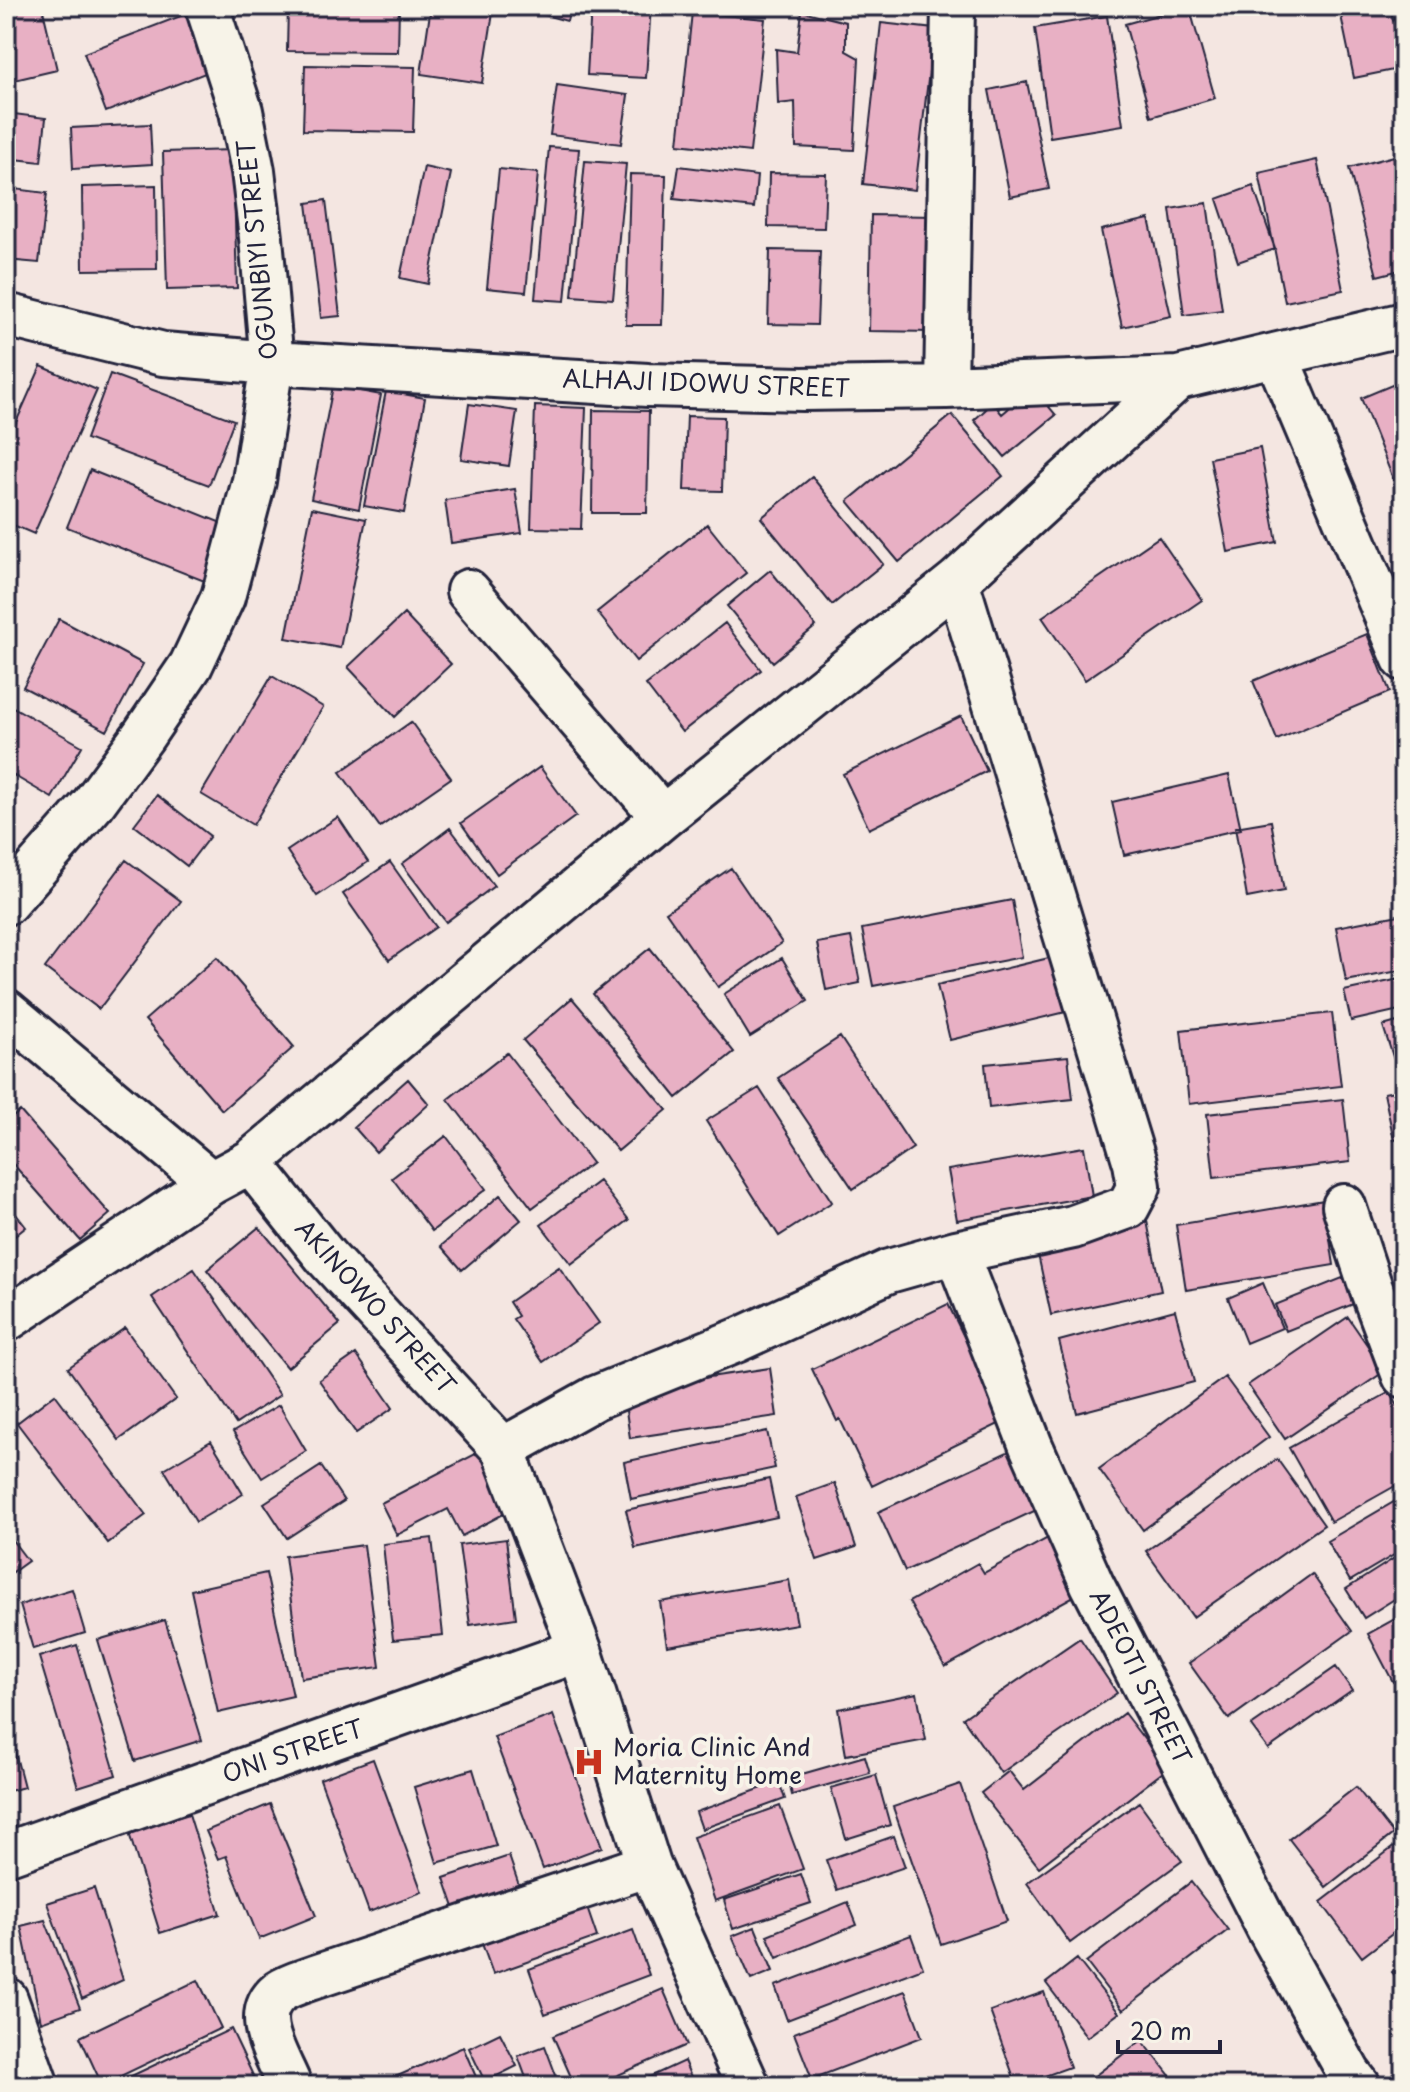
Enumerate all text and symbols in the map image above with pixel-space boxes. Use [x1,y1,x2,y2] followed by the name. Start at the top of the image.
[226,138,285,362] street label: OGUNBIYI STREET
[562,359,851,405] street label: ALHAJI IDOWU STREET
[288,1210,465,1402] street label: AKINOWO STREET
[1082,1582,1202,1770] street label: ADEOTI STREET
[217,1709,368,1791] street label: ONI STREET
[613,1728,811,1792] place label: Moria Clinic And Maternity Home
[572,1745,606,1779] hospital icon: Moria Clinic And Maternity Home
[1118,2004,1220,2054] scale bar
[1130,2012,1192,2048] text: 20 m

